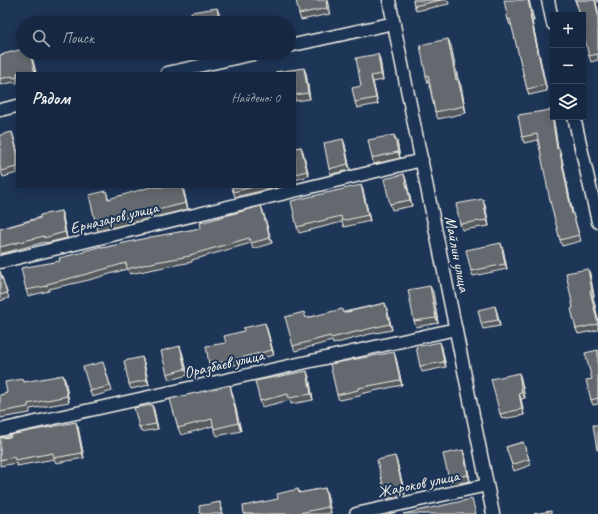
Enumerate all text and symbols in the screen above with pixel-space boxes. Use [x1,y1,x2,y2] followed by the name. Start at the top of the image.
[550,12,586,120] map controls
[550,12,586,48] button: +
[16,16,296,60] search box
[30,27,52,49] icon: search
[62,29,94,48] text: Поиск
[550,48,586,84] button: −
[550,84,586,120] button: layers
[32,88,70,109] text: Рядом
[232,90,280,106] text: Найдено: 0
[68,197,162,239] street label: Ерназаров улица
[440,214,474,295] street label: Майлин улица
[182,345,267,383] street label: Оразбаев улица
[375,465,462,502] street label: Жароков улица

